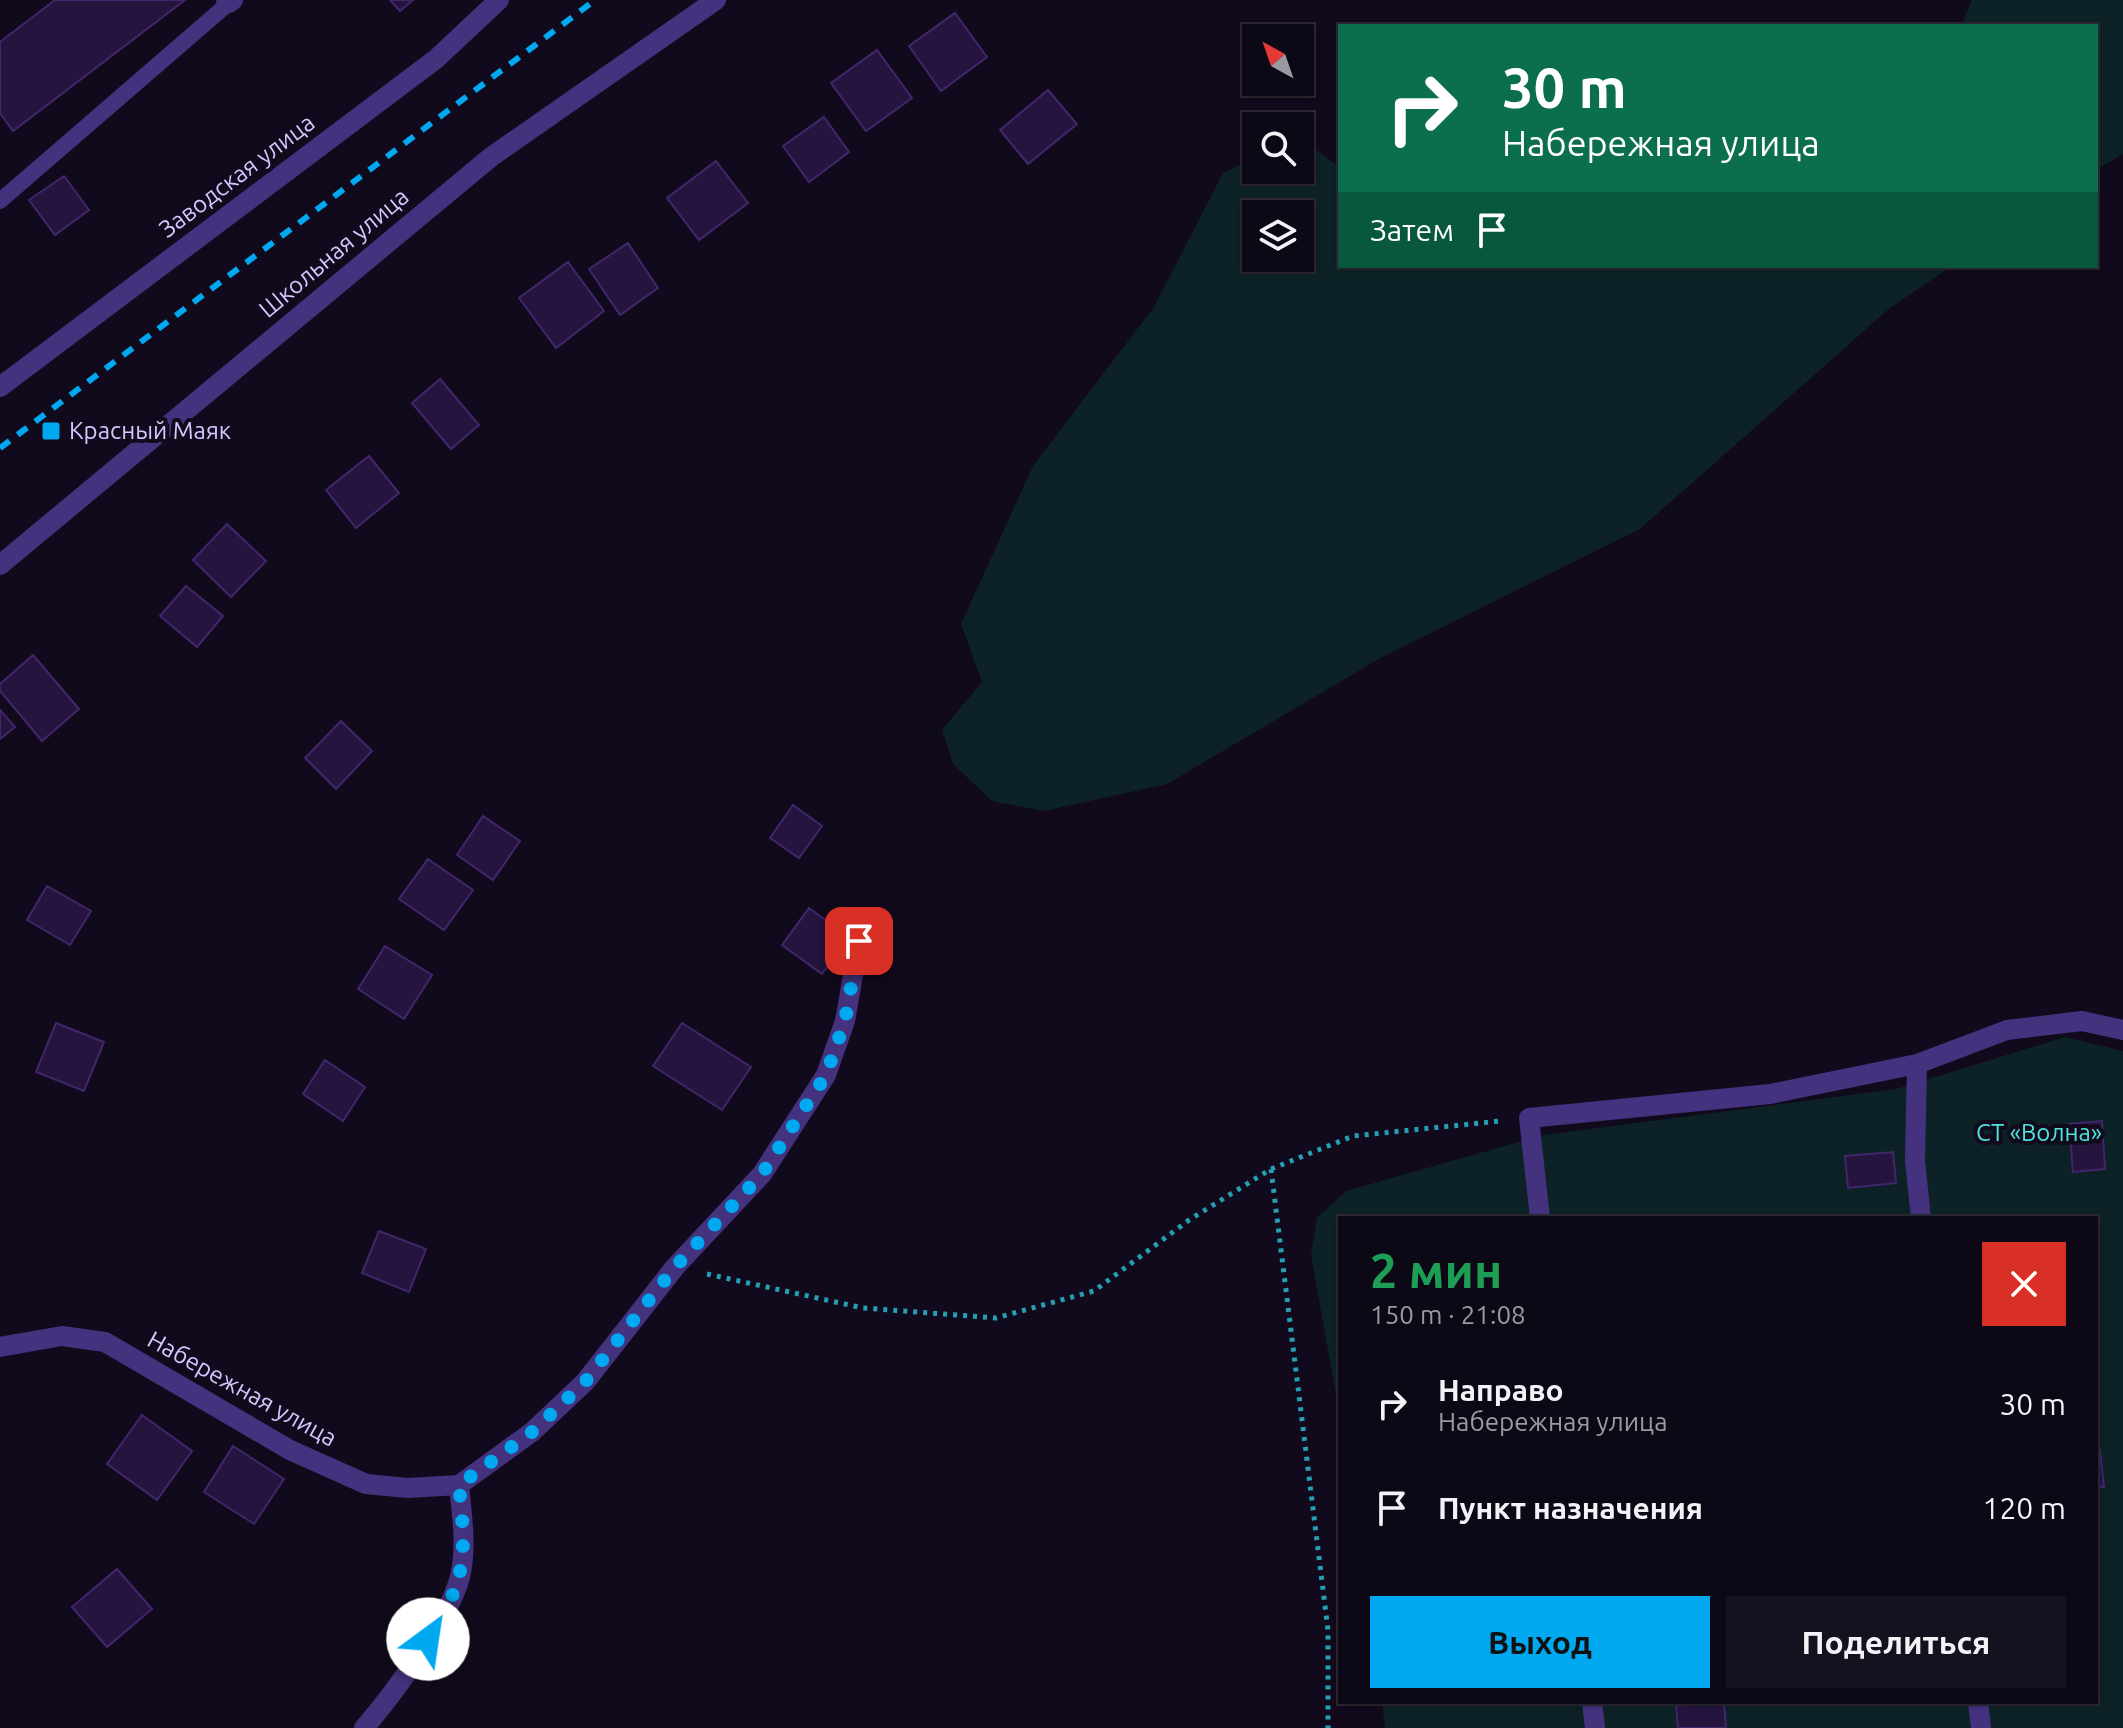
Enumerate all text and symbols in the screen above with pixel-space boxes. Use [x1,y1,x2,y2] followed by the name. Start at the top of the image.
[1242,24,1314,96] north arrow
[1242,24,1314,272] map controls
[1370,56,1474,160] icon: right
[1502,56,1627,119] text: 30 m
[154,109,320,243] street label: Заводская улица
[1242,112,1314,184] button: search
[1502,122,1820,163] text: Набережная улица
[254,182,414,323] street label: Школьная улица
[1242,200,1314,272] button: layers
[1470,208,1514,252] icon: arrive
[1370,213,1454,247] text: Затем
[69,417,231,444] place label: Красный Маяк
[40,420,62,442] marker: Красный Маяк
[825,907,893,975] pin
[837,919,881,963] icon: arrive
[1976,1119,2102,1146] park label: СТ «Волна»
[1982,1242,2066,1326] button: close
[1370,1243,1502,1297] text: 2 мин
[1370,1300,1526,1329] text: 150 m · 21:08
[143,1325,341,1452] street label: Набережная улица
[1438,1373,1564,1407] text: Направо
[1370,1382,1414,1426] icon: right
[1999,1387,2066,1421] text: 30 m
[1438,1407,1668,1436] text: Набережная улица
[1370,1486,1414,1530] icon: arrive
[1438,1491,1703,1525] text: Пункт назначения
[1982,1491,2066,1525] text: 120 m
[1370,1596,1710,1688] button: Выход
[1726,1596,2066,1688] button: Поделиться
[386,1597,470,1681] position arrow

